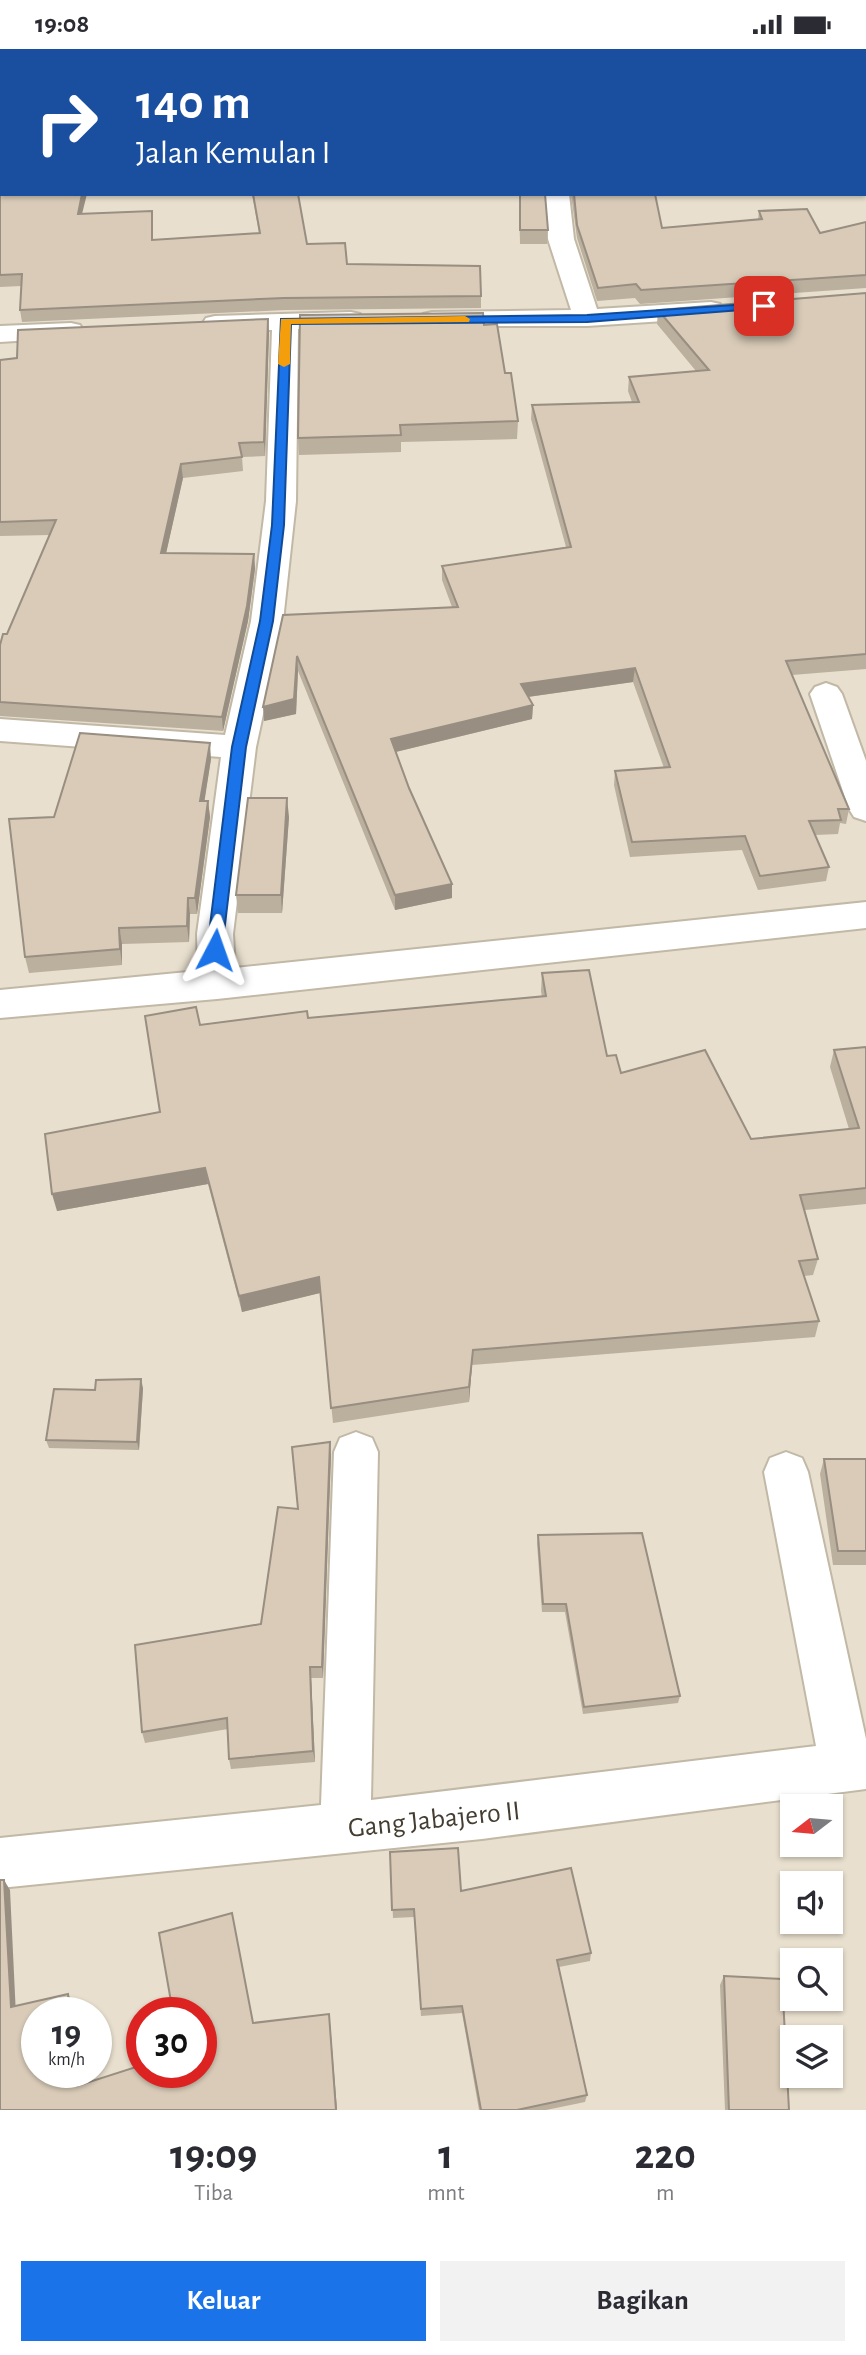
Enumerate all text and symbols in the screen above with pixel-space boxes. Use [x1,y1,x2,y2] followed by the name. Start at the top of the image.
[35,11,89,37] text: 19:08
[21,77,112,168] icon: right
[136,79,251,128] text: 140 m
[136,137,330,169] text: Jalan Kemulan I
[734,276,794,336] pin
[745,287,783,325] icon: arrive
[178,913,252,987] position arrow
[780,1794,844,1857] north arrow
[780,1794,843,2088] map controls
[347,1797,522,1843] street label: Gang Jabajero II
[780,1871,843,1934] button: sound
[780,1948,843,2011] button: search
[126,1997,217,2088] speed limit sign: 30
[52,2016,81,2051] text: 19
[780,2025,843,2088] button: layers
[48,2051,85,2069] text: km/h
[170,2134,257,2176] text: 19:09
[438,2134,453,2176] text: 1
[635,2134,696,2176] text: 220
[194,2182,233,2205] text: Tiba
[427,2182,465,2205] text: mnt
[656,2182,674,2205] text: m
[21,2261,426,2341] button: Keluar
[440,2261,845,2341] button: Bagikan

